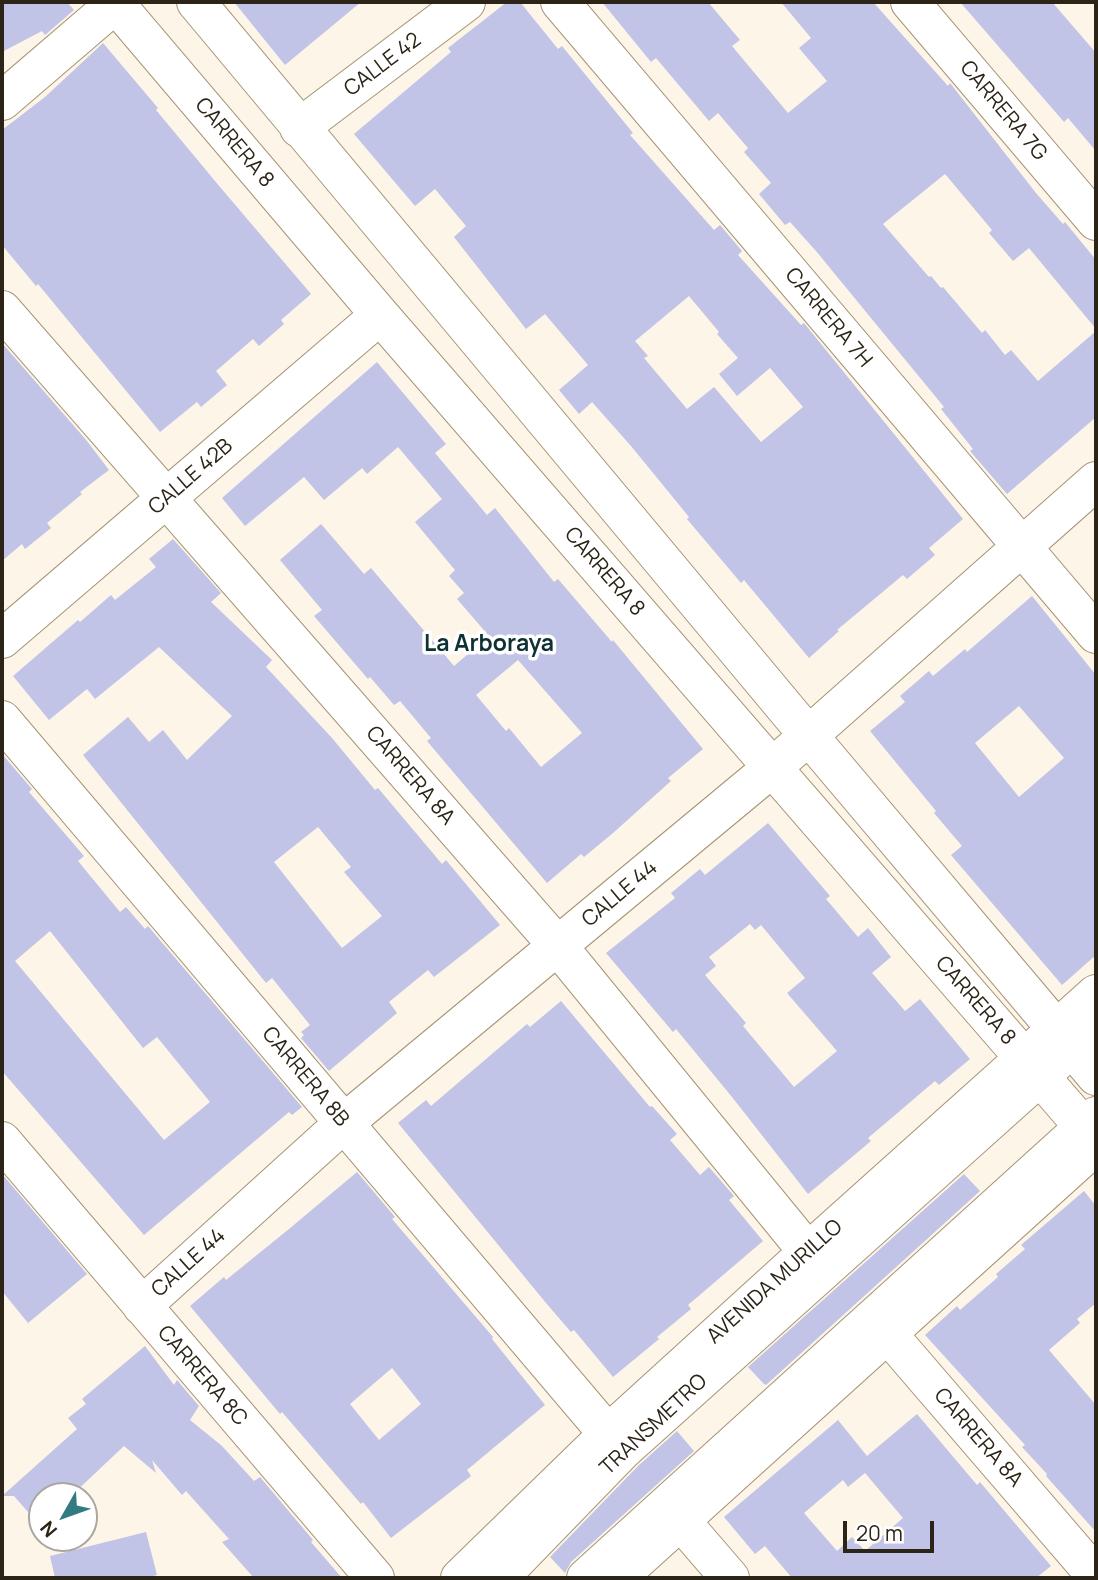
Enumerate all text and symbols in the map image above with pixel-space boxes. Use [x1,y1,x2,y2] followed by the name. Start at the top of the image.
[340,28,426,102] street label: CALLE 42
[954,56,1052,166] street label: CARRERA 7G
[189,93,279,193] street label: CARRERA 8
[779,263,877,373] street label: CARRERA 7H
[144,434,238,520] street label: CALLE 42B
[559,522,649,622] street label: CARRERA 8
[424,631,554,659] district label: La Arboraya
[360,721,460,831] street label: CARRERA 8A
[577,855,663,933] street label: CALLE 44
[930,951,1020,1051] street label: CARRERA 8
[256,1022,354,1132] street label: CARRERA 8B
[702,1215,848,1349] street label: AVENIDA MURILLO
[147,1223,231,1303] street label: CALLE 44
[152,1321,252,1431] street label: CARRERA 8C
[595,1369,713,1481] street label: TRANSMETRO
[928,1383,1028,1493] street label: CARRERA 8A
[28,1482,98,1552] north arrow
[846,1506,937,1550] scale bar
[34,1516,63,1543] text: N
[856,1519,903,1547] text: 20 m

